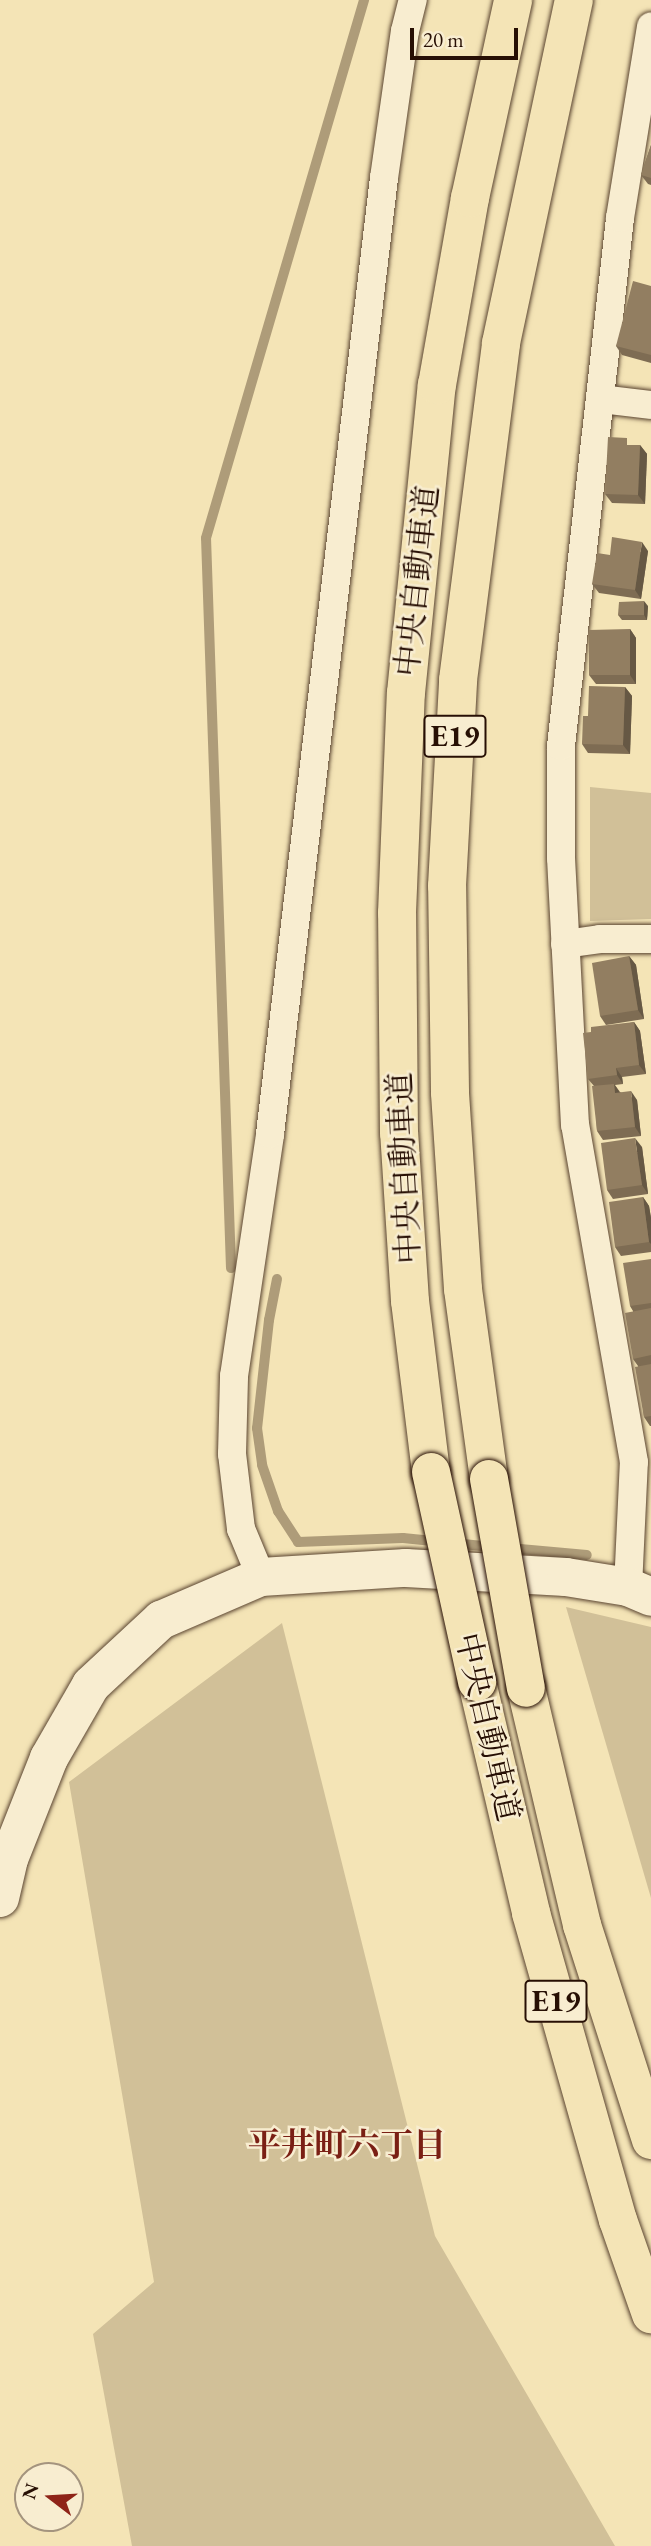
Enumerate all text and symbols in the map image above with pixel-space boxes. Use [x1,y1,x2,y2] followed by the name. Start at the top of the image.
[413,14,522,58] scale bar
[423,26,464,53] text: 20 m
[388,484,446,678] street label: 中央自動車道
[424,709,486,762] road number: E19
[380,1071,428,1265] street label: 中央自動車道
[448,1629,528,1825] street label: 中央自動車道
[524,1974,588,2027] road number: E19
[248,2125,446,2165] district label: 平井町六丁目
[14,2462,84,2532] north arrow
[16,2480,45,2502] text: N

